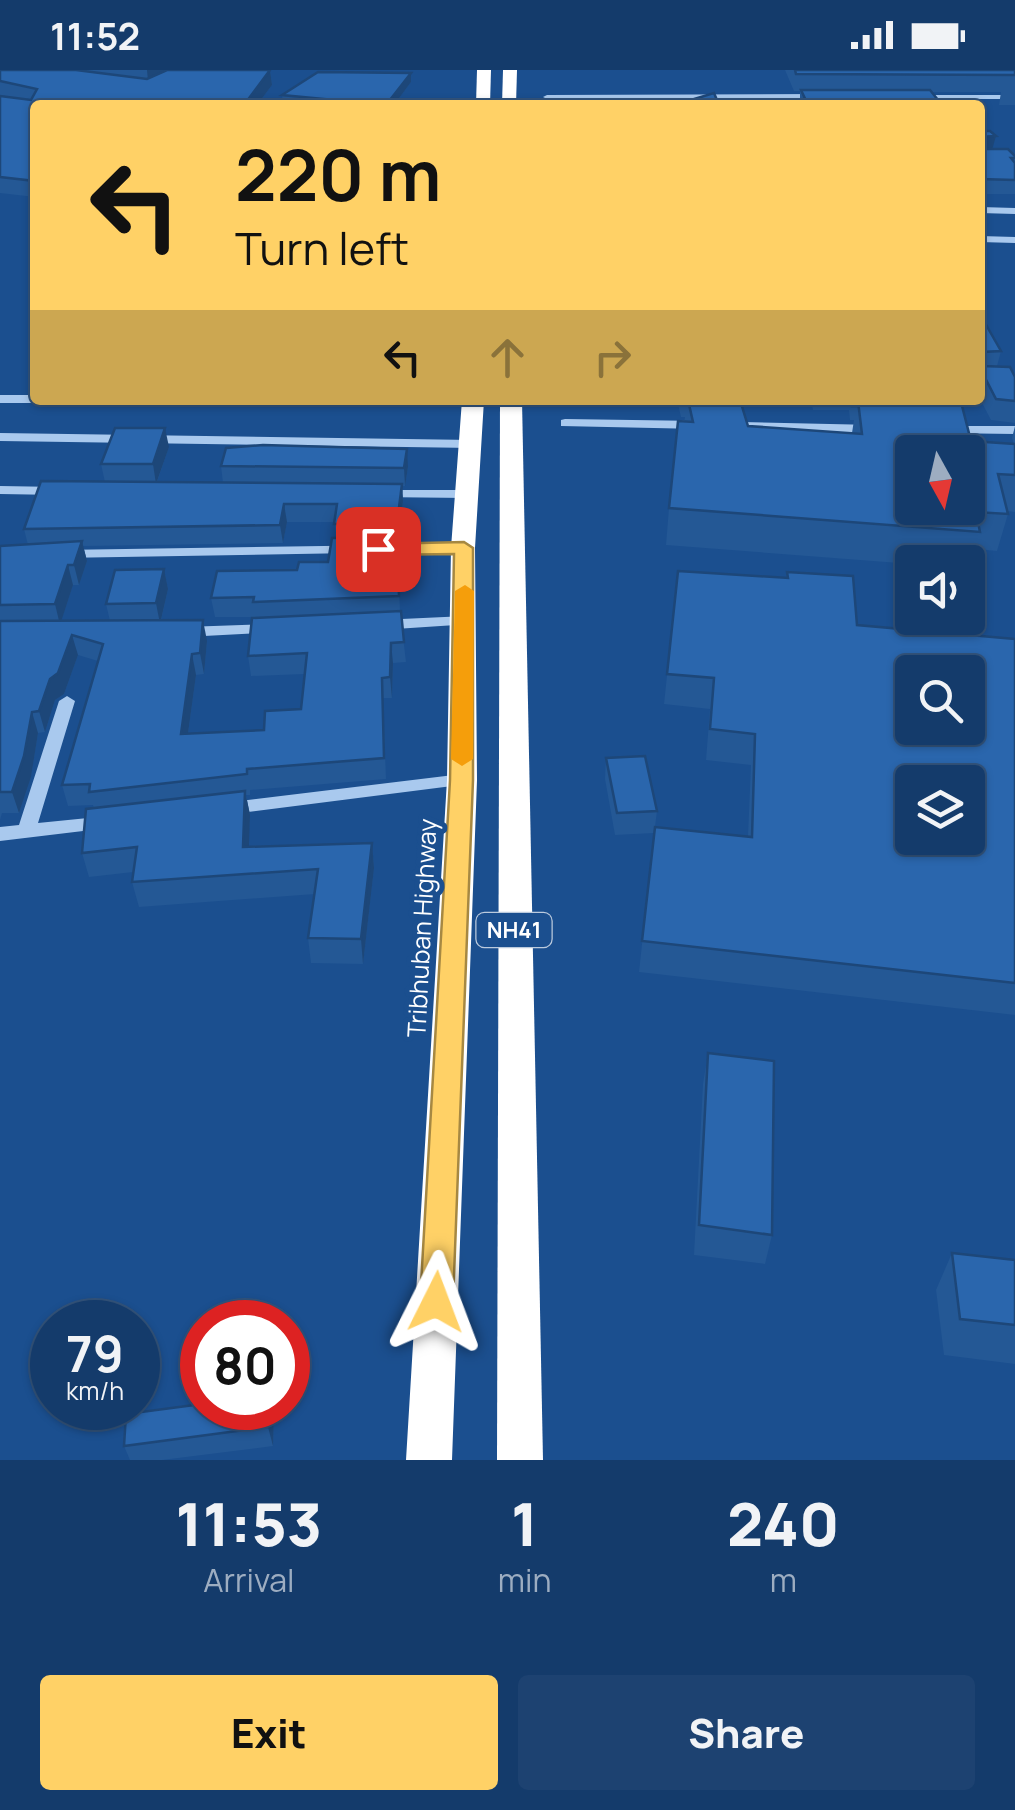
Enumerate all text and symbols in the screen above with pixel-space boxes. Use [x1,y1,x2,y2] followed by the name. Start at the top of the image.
[50,9,140,61] text: 11:52
[235,126,441,222] text: 220 m
[70,140,200,270] icon: left
[235,217,409,279] text: Turn left
[375,330,430,385] icon: left
[480,330,535,385] icon: ahead
[585,330,640,385] icon: right
[895,435,985,525] north arrow
[895,435,985,855] map controls
[336,507,421,592] pin
[351,522,406,577] icon: arrive
[895,545,985,635] button: sound
[895,655,985,745] button: search
[895,765,985,855] button: layers
[398,818,445,1038] street label: Tribhuban Highway
[476,913,552,947] road number: NH41
[384,1250,488,1354] position arrow
[180,1300,310,1430] speed limit sign: 80
[66,1319,124,1387] text: 79
[66,1373,124,1408] text: km/h
[176,1482,322,1564] text: 11:53
[511,1482,538,1564] text: 1
[727,1482,839,1564] text: 240
[203,1558,295,1602] text: Arrival
[498,1558,551,1602] text: min
[770,1558,797,1602] text: m
[40,1675,498,1790] button: Exit
[518,1675,975,1790] button: Share

